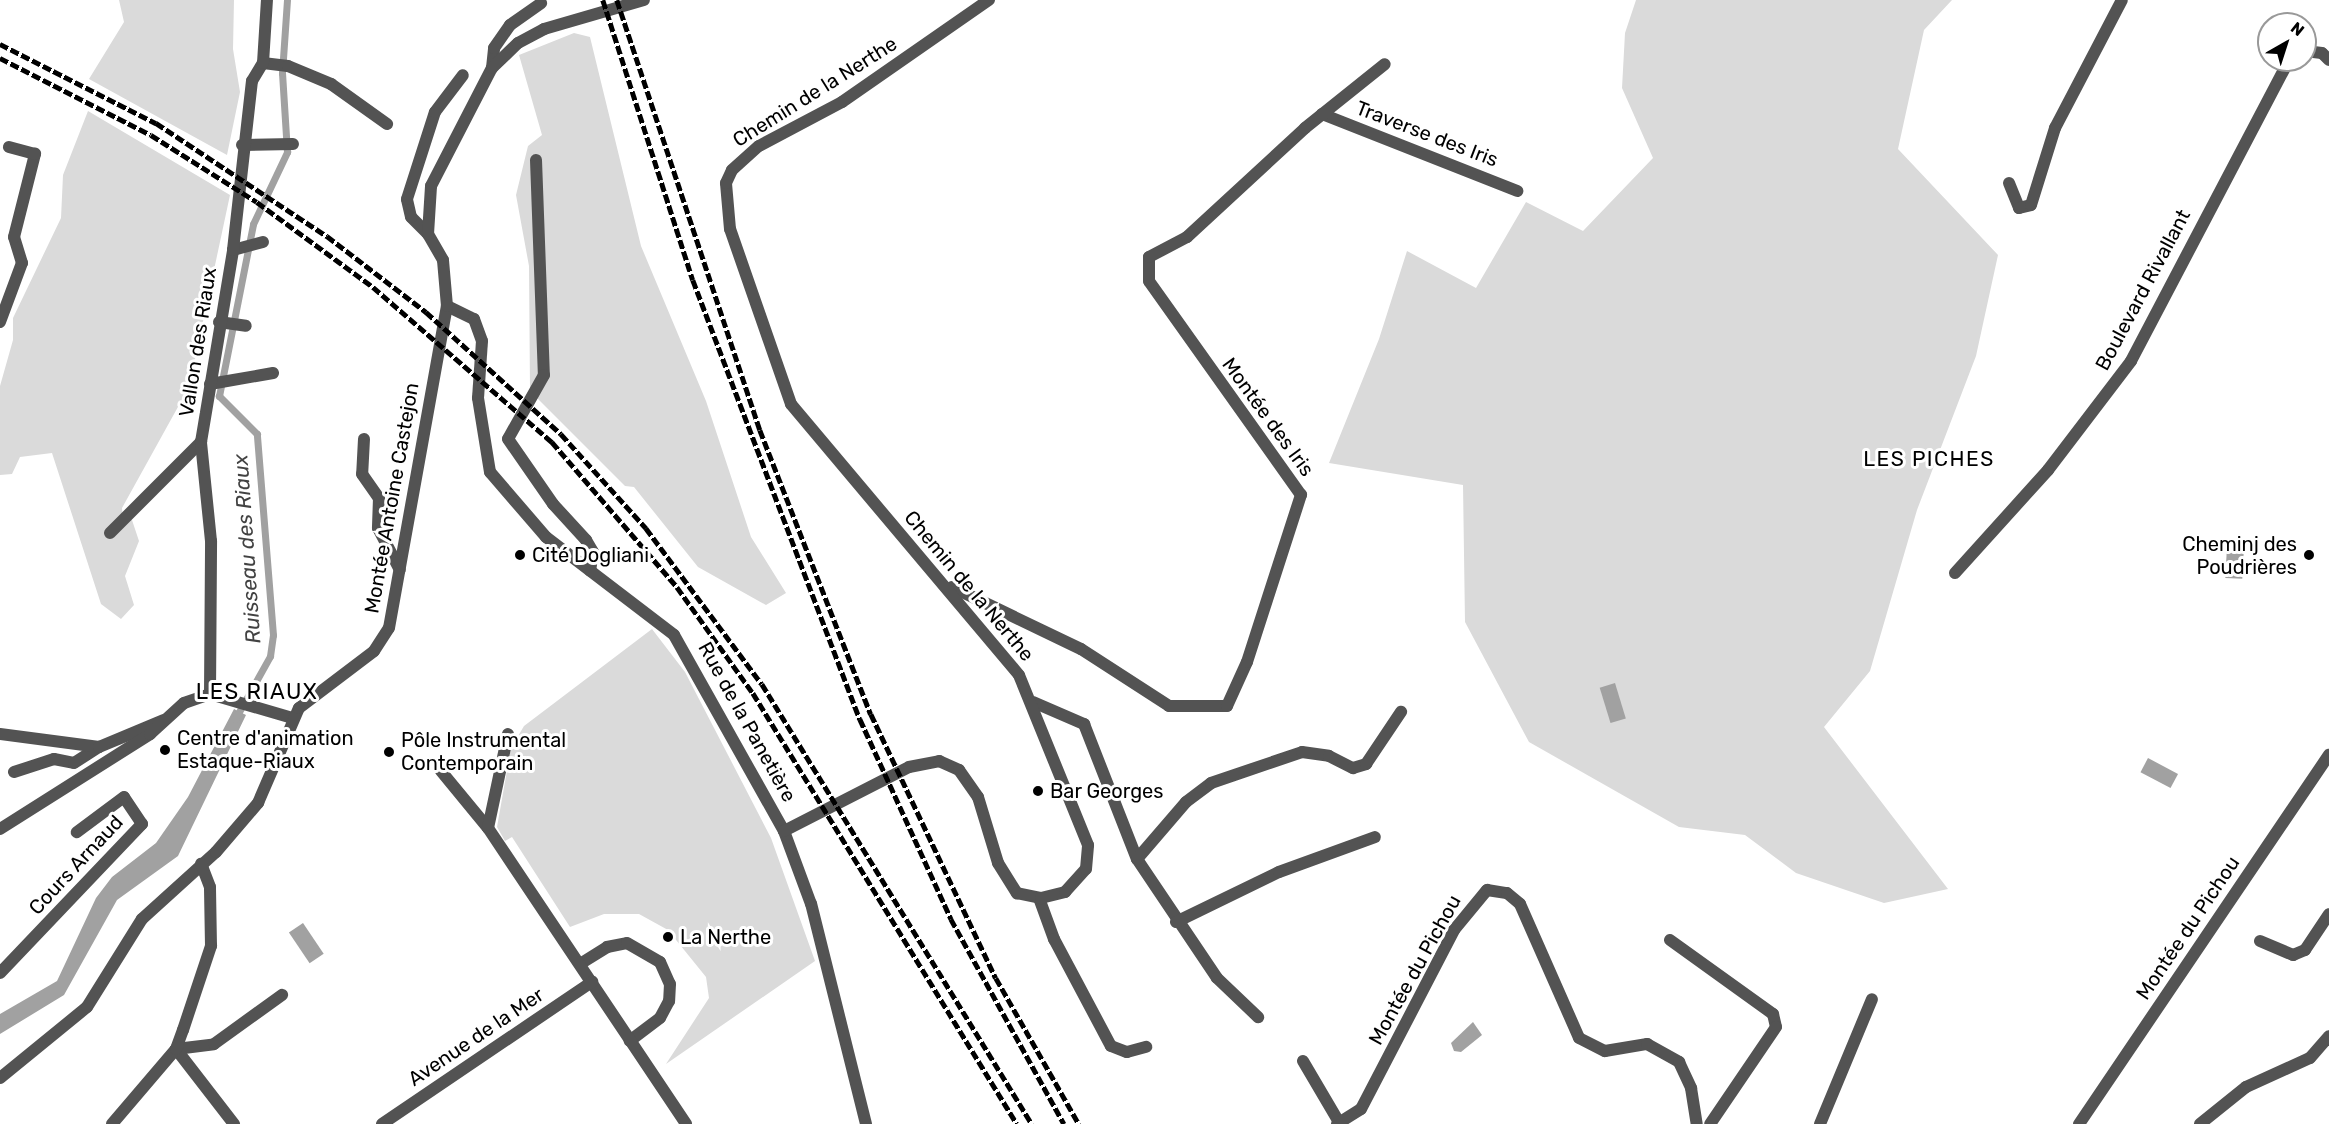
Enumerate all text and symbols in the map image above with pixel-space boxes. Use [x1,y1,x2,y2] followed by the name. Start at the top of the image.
[2257,12,2317,72] north arrow
[2287,18,2308,40] text: N
[728,32,902,152] street label: Chemin de la Nerthe
[1353,96,1501,172] street label: Traverse des Iris
[2090,205,2196,375] street label: Boulevard Rivallant
[174,265,222,419] street label: Vallon des Riaux
[1217,353,1319,481] street label: Montée des Iris
[360,380,424,616] street label: Montée Antoine Castejon
[1863,446,1995,472] district label: LES PICHES
[228,453,266,645] water label: Ruisseau des Riaux
[899,506,1039,666] street label: Chemin de la Nerthe
[2182,532,2297,579] place label: Cheminj des Poudrières
[532,543,649,567] place label: Cité Dogliani
[513,548,527,562] marker: Cité Dogliani
[2302,548,2316,562] marker: Cheminj des Poudrières
[693,638,801,806] street label: Rue de la Panetière
[196,679,318,705] district label: LES RIAUX
[177,726,353,773] place label: Centre d'animation Estaque-Riaux
[401,728,566,775] place label: Pôle Instrumental Contemporain
[158,743,172,757] marker: Centre d'animation Estaque-Riaux
[382,745,396,759] marker: Pôle Instrumental Contemporain
[1050,779,1164,803] place label: Bar Georges
[1031,784,1045,798] marker: Bar Georges
[24,810,128,920] street label: Cours Arnaud
[2131,852,2245,1004] street label: Montée du Pichou
[1364,891,1466,1049] street label: Montée du Pichou
[680,925,771,949] place label: La Nerthe
[661,930,675,944] marker: La Nerthe
[404,983,548,1091] street label: Avenue de la Mer

